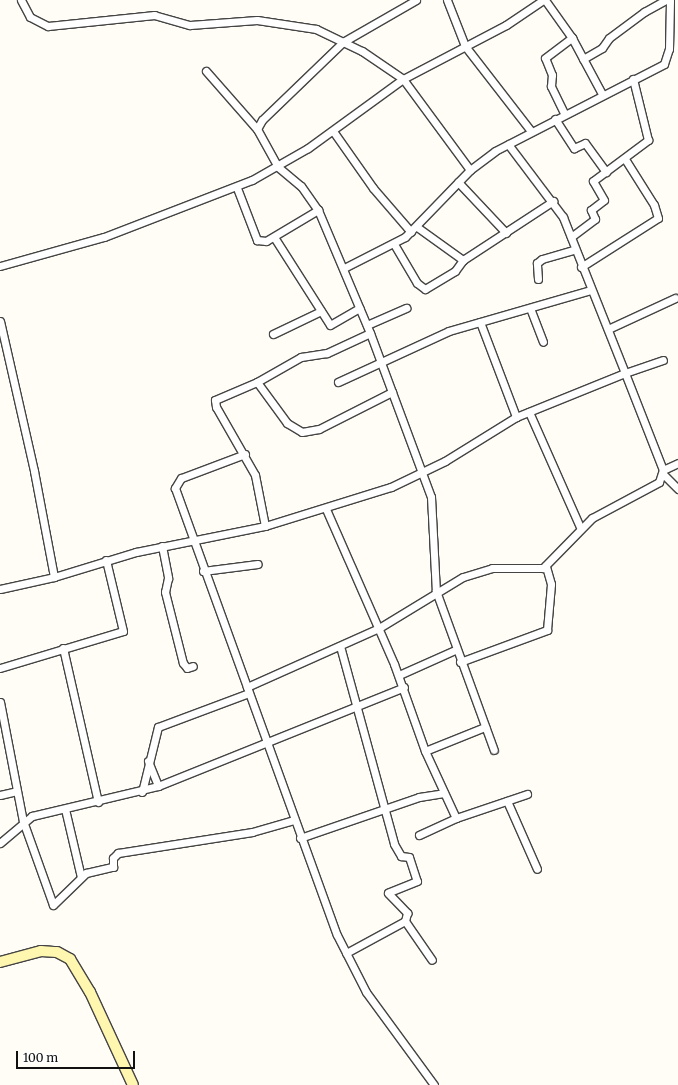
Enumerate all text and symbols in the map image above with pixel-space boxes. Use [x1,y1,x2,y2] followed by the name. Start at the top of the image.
[18,1043,137,1069] scale bar
[23,1050,58,1065] text: 100 m

